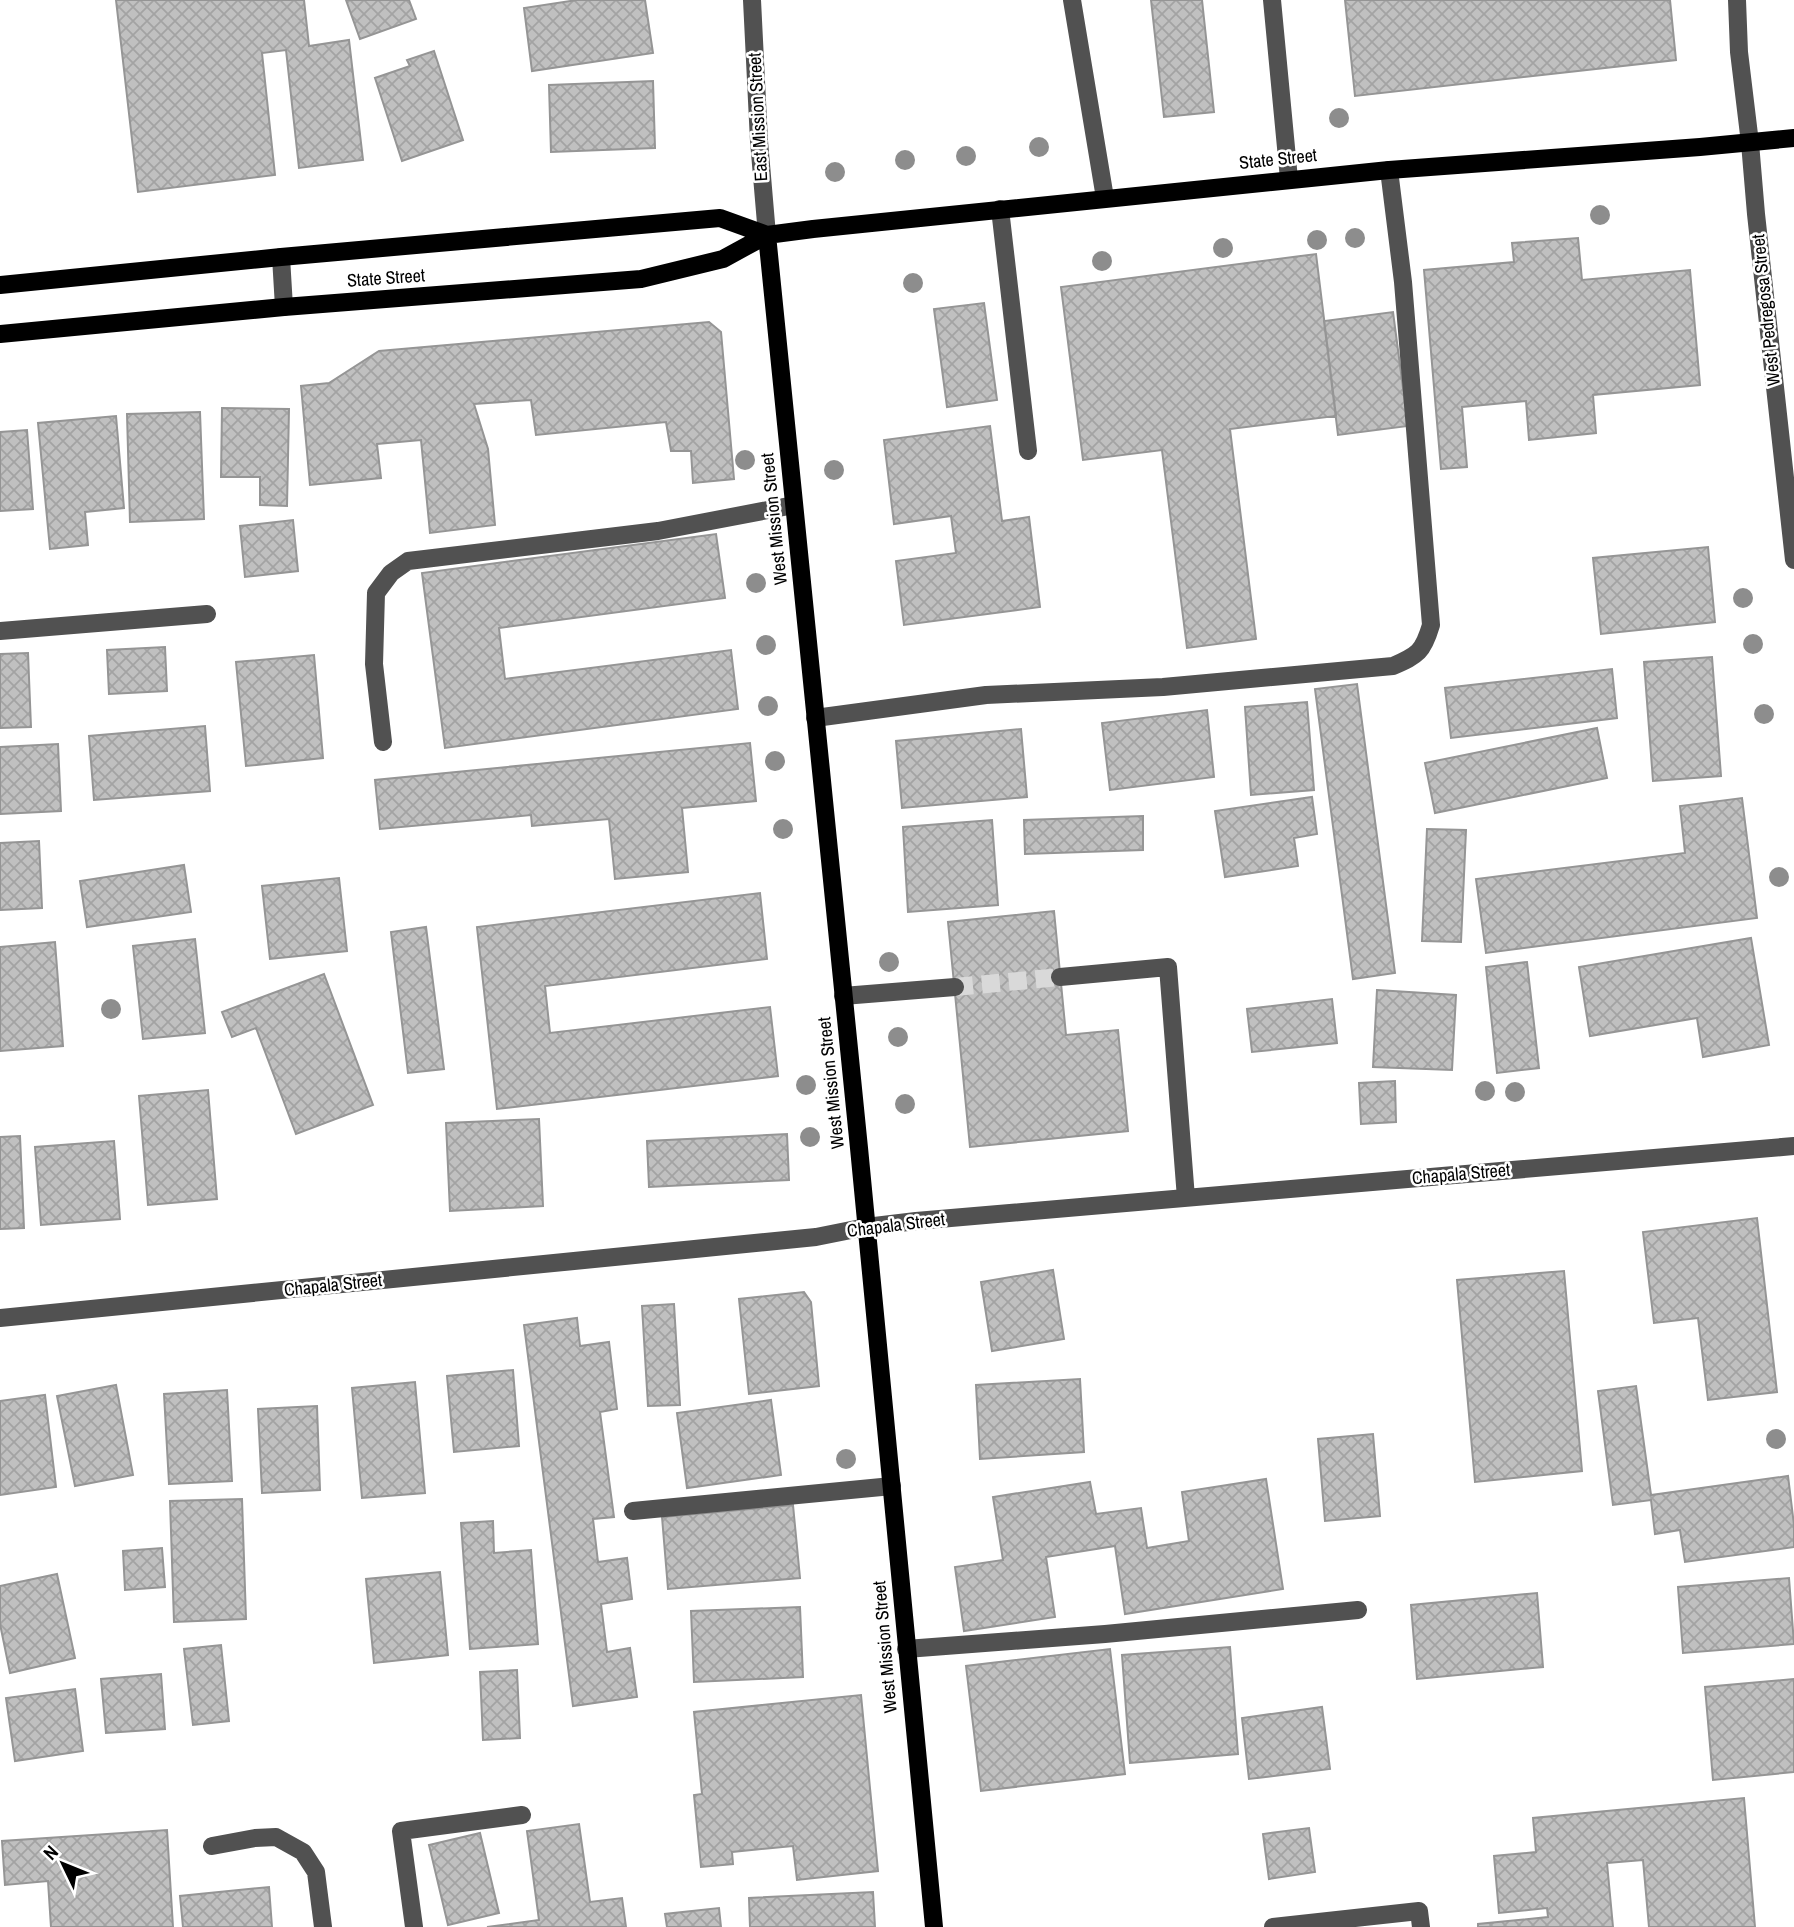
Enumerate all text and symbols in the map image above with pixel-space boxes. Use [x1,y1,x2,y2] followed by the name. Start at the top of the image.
[742,52,773,182] street label: East Mission Street
[1238,142,1318,175] street label: State Street
[1745,233,1786,387] street label: West Pedregosa Street
[346,262,426,293] street label: State Street
[754,452,793,586] street label: West Mission Street
[811,1016,850,1150] street label: West Mission Street
[1411,1157,1511,1190] street label: Chapala Street
[846,1206,946,1243] street label: Chapala Street
[283,1267,383,1302] street label: Chapala Street
[866,1580,903,1714] street label: West Mission Street
[28,1829,98,1899] north arrow
[37,1839,64,1865] text: N

